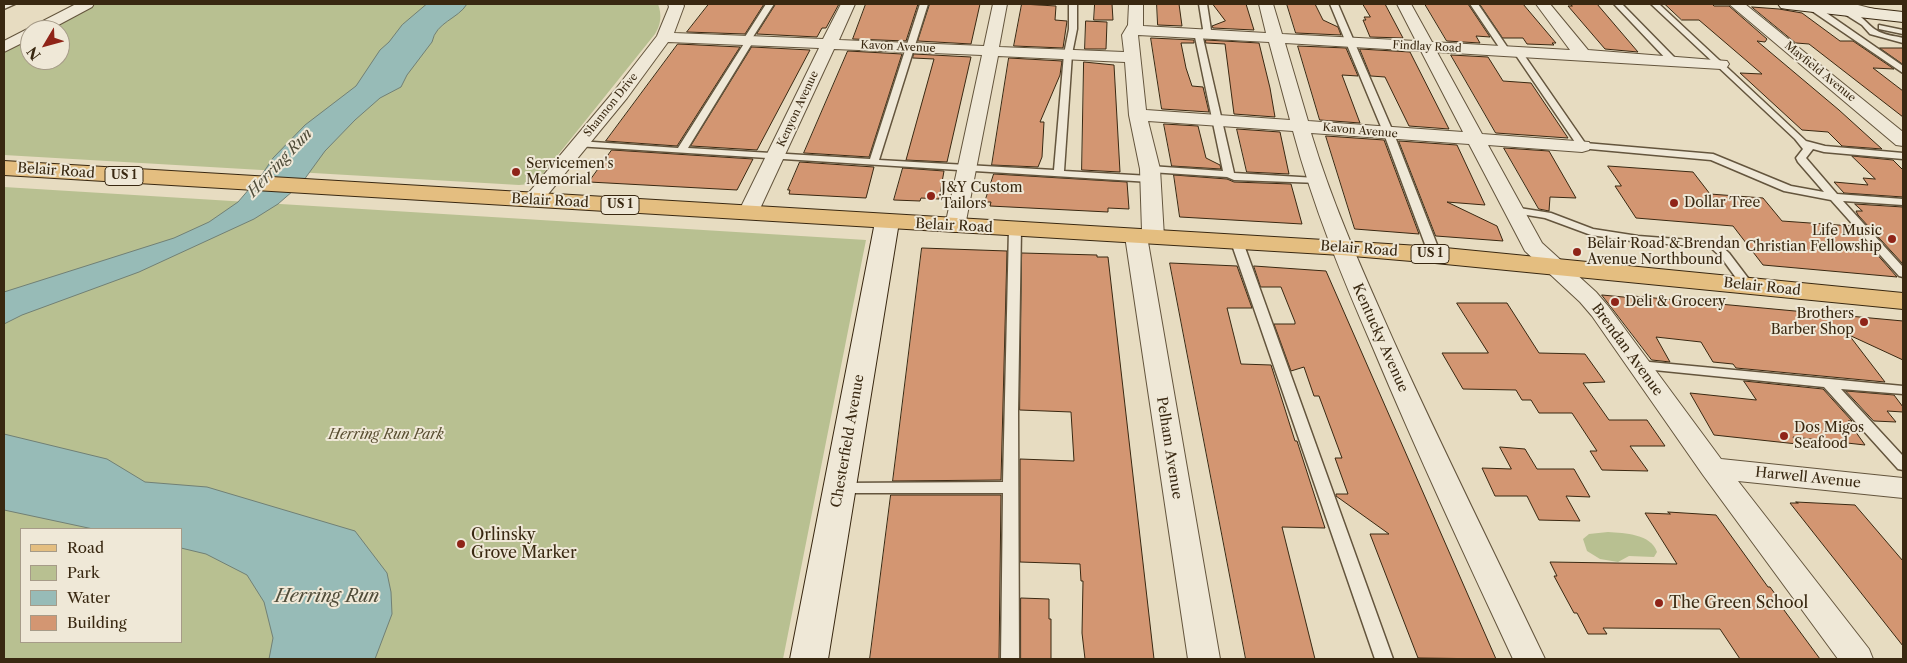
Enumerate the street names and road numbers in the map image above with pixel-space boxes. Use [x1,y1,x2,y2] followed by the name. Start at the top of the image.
[860,38,936,56] street label: Kavon Avenue
[1392,39,1462,55] street label: Findlay Road
[1782,39,1858,105] street label: Mayfield Avenue
[775,69,821,149] street label: Kenyon Avenue
[581,70,641,140] street label: Shannon Drive
[1322,121,1398,141] street label: Kavon Avenue
[17,160,95,182] street label: Belair Road
[105,167,143,186] road number: US 1
[511,191,589,211] street label: Belair Road
[601,196,639,214] road number: US 1
[915,216,993,236] street label: Belair Road
[1320,238,1398,260] street label: Belair Road
[1411,244,1449,264] road number: US 1
[1722,275,1802,299] street label: Belair Road
[1348,281,1412,395] street label: Kentucky Avenue
[1588,300,1666,400] street label: Brendan Avenue
[828,373,868,509] street label: Chesterfield Avenue
[1153,396,1185,500] street label: Pelham Avenue
[1754,464,1862,492] street label: Harwell Avenue

